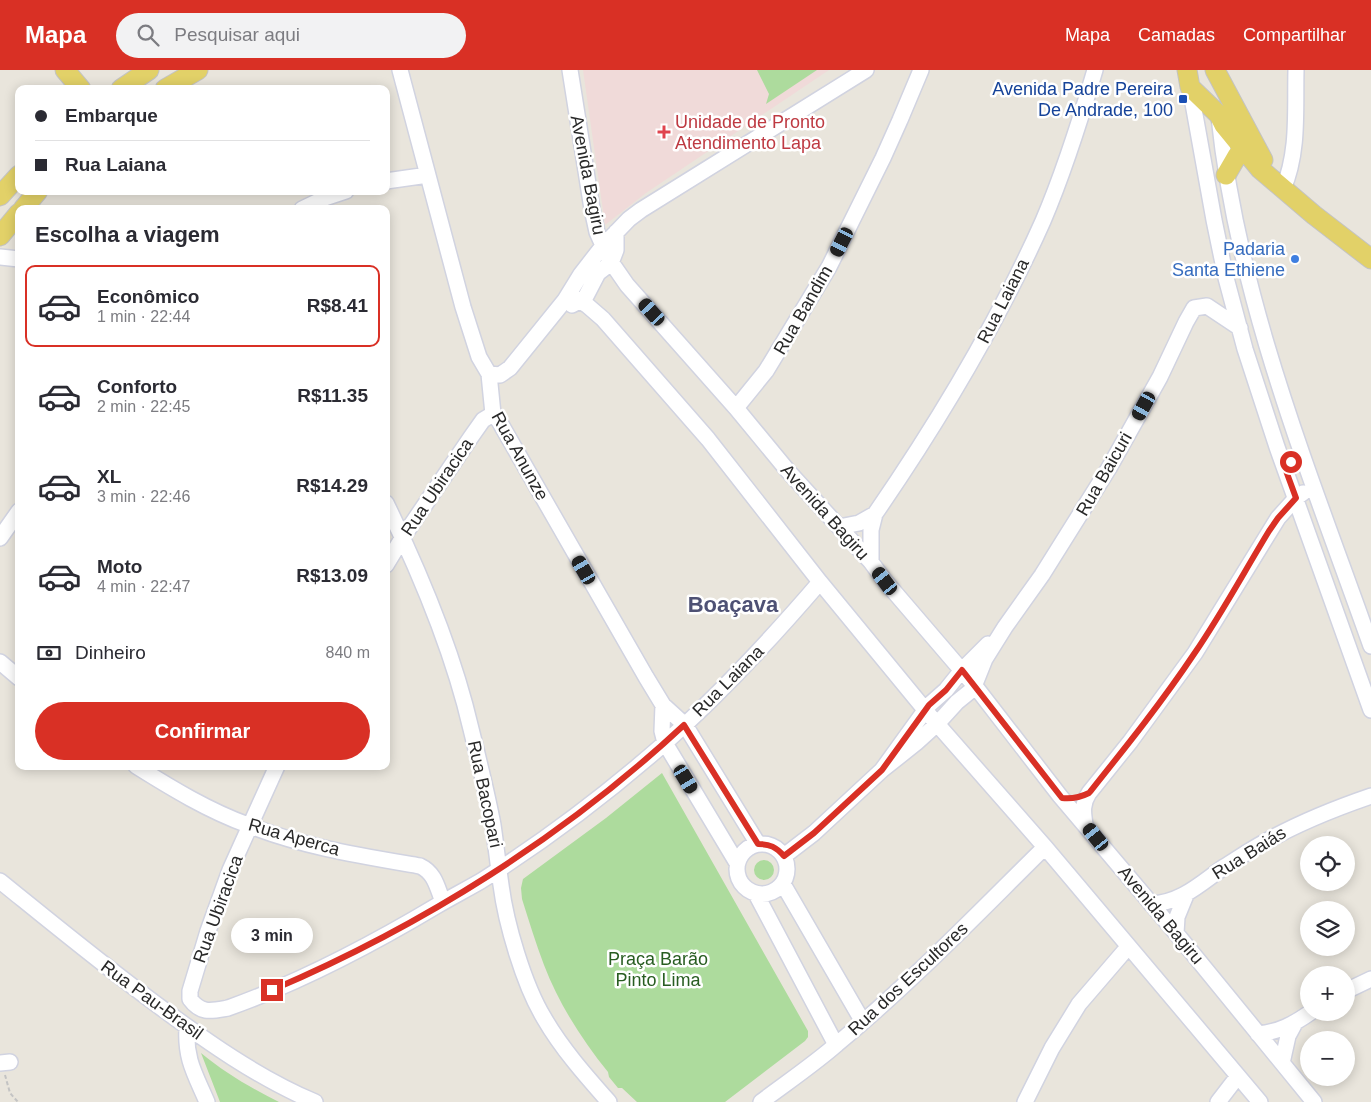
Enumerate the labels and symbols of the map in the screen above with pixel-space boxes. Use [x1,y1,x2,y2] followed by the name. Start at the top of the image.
[992,79,1174,120] place label: Avenida Padre Pereira De Andrade, 100
[1177,93,1189,105] marker: Avenida Padre Pereira De Andrade, 100
[675,112,825,153] place label: Unidade de Pronto Atendimento Lapa
[567,113,609,237] street label: Avenida Bagiru
[657,125,671,139] marker: Unidade de Pronto Atendimento Lapa
[828,225,855,259] car
[1172,239,1286,280] place label: Padaria Santa Ethiene
[1289,253,1301,265] marker: Padaria Santa Ethiene
[973,255,1033,347] street label: Rua Laiana
[770,262,836,358] street label: Rua Bandim
[636,296,667,328] car
[1130,389,1157,423] car
[487,408,553,504] street label: Rua Anunze
[1072,429,1136,519] street label: Rua Baicuri
[397,434,477,539] street label: Rua Ubiracica
[1280,451,1302,473] route start
[777,460,873,564] street label: Avenida Bagiru
[570,553,597,587] car
[869,565,900,597] car
[688,592,779,617] district label: Boaçava
[688,641,768,721] street label: Rua Laiana
[464,739,506,849] street label: Rua Bacopari
[671,762,700,796] car
[246,814,343,860] street label: Rua Aperca
[1080,821,1111,853] car
[1208,823,1290,883] street label: Rua Baiás
[189,852,247,966] street label: Rua Ubiracica
[1114,862,1208,968] street label: Avenida Bagiru
[231,918,313,952] callout: 3 min
[844,918,972,1040] street label: Rua dos Escultores
[608,949,708,990] park label: Praça Barão Pinto Lima
[97,956,207,1044] street label: Rua Pau-Brasil
[261,979,283,1001] route end

